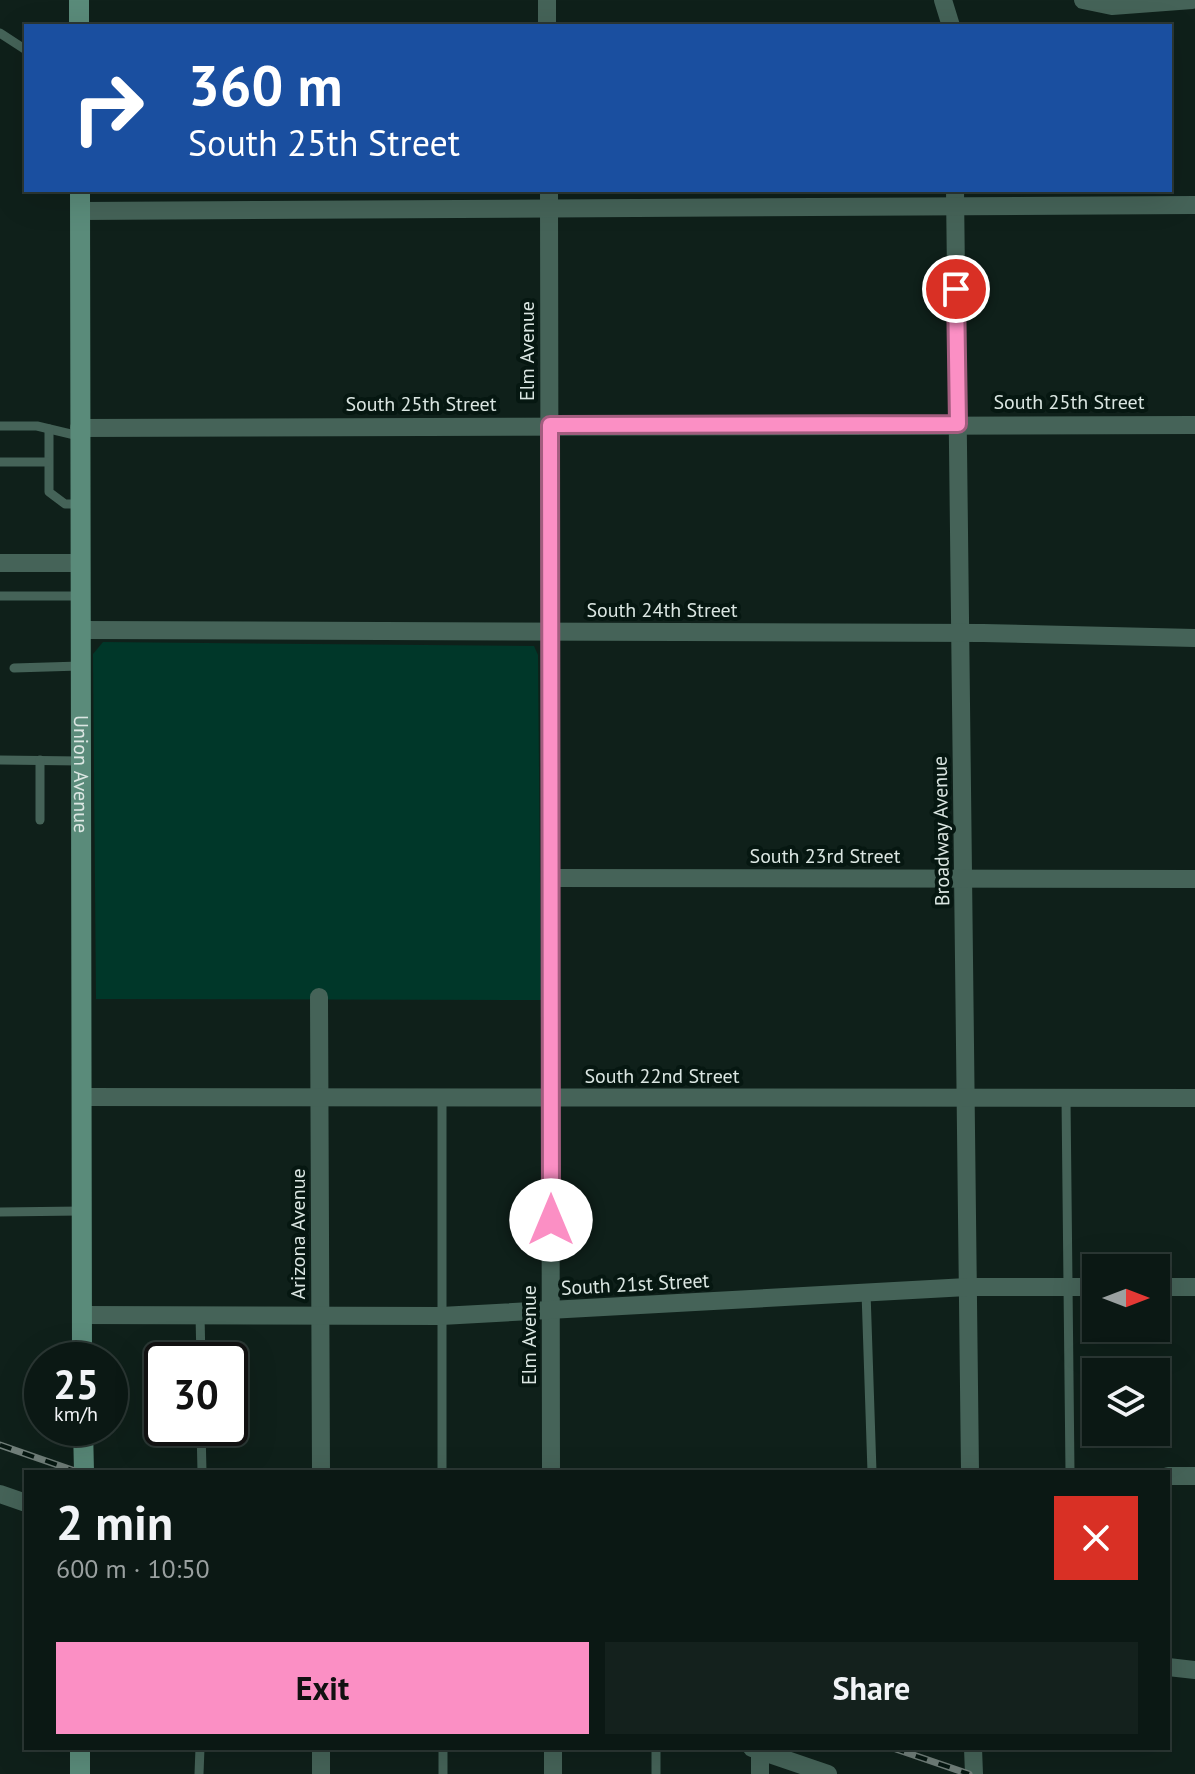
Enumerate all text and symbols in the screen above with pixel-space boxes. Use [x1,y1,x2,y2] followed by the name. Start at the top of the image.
[188,49,343,121] text: 360 m
[56,56,160,160] icon: right
[188,119,460,166] text: South 25th Street
[922,255,990,323] pin
[934,267,978,311] icon: arrive
[514,301,540,401] street label: Elm Avenue
[993,389,1145,415] street label: South 25th Street
[345,391,497,417] street label: South 25th Street
[586,597,738,623] street label: South 24th Street
[68,715,94,833] street label: Union Avenue
[927,756,955,906] street label: Broadway Avenue
[750,843,901,869] street label: South 23rd Street
[584,1063,740,1089] street label: South 22nd Street
[285,1168,311,1300] street label: Arizona Avenue
[509,1178,593,1262] position arrow
[1082,1254,1170,1342] north arrow
[1082,1254,1170,1446] map controls
[560,1267,710,1301] street label: South 21st Street
[516,1285,542,1385] street label: Elm Avenue
[144,1342,248,1446] speed limit sign: 30
[53,1358,99,1410] text: 25
[1082,1358,1170,1446] button: layers
[54,1401,98,1427] text: km/h
[56,1491,173,1553] text: 2 min
[1054,1496,1138,1580] button: close
[56,1552,210,1585] text: 600 m · 10:50
[56,1642,589,1734] button: Exit
[605,1642,1138,1734] button: Share

